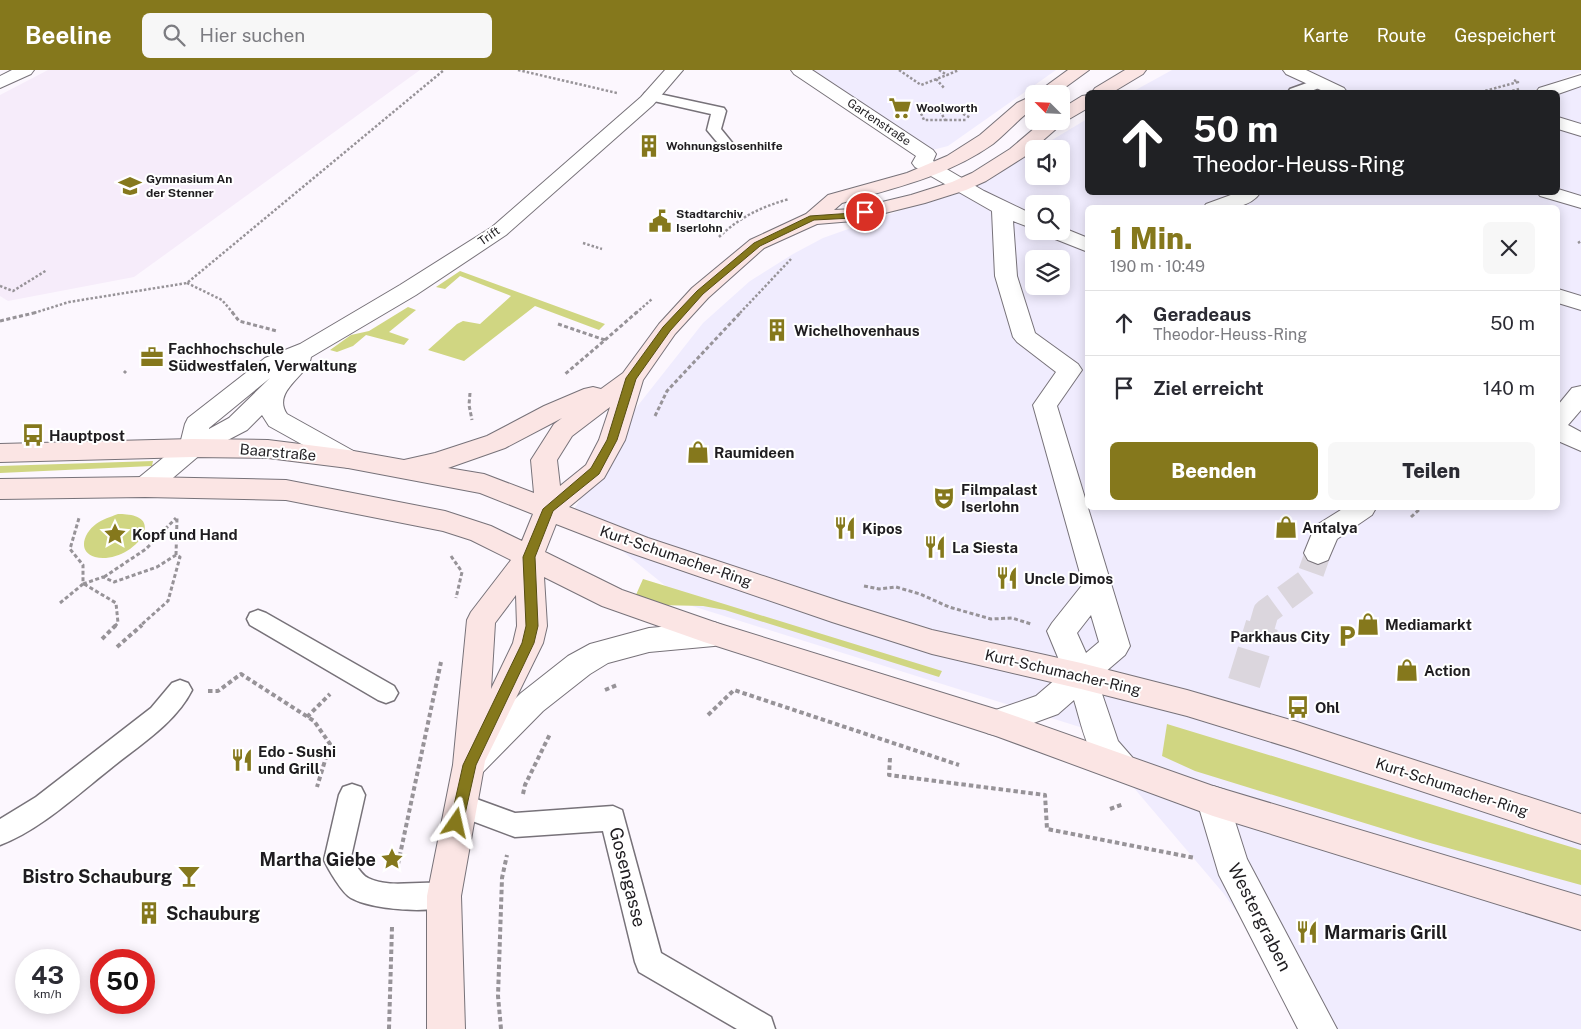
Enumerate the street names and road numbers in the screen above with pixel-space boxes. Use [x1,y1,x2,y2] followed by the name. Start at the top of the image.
[845,96,914,149] street label: Gartenstraße
[475,223,503,248] street label: Trift
[239,440,317,464] street label: Baarstraße
[598,522,754,590] street label: Kurt-Schumacher-Ring
[983,646,1143,698] street label: Kurt-Schumacher-Ring
[1373,754,1531,820] street label: Kurt-Schumacher-Ring
[605,825,651,929] street label: Gosengasse
[1224,860,1296,974] street label: Westergraben

